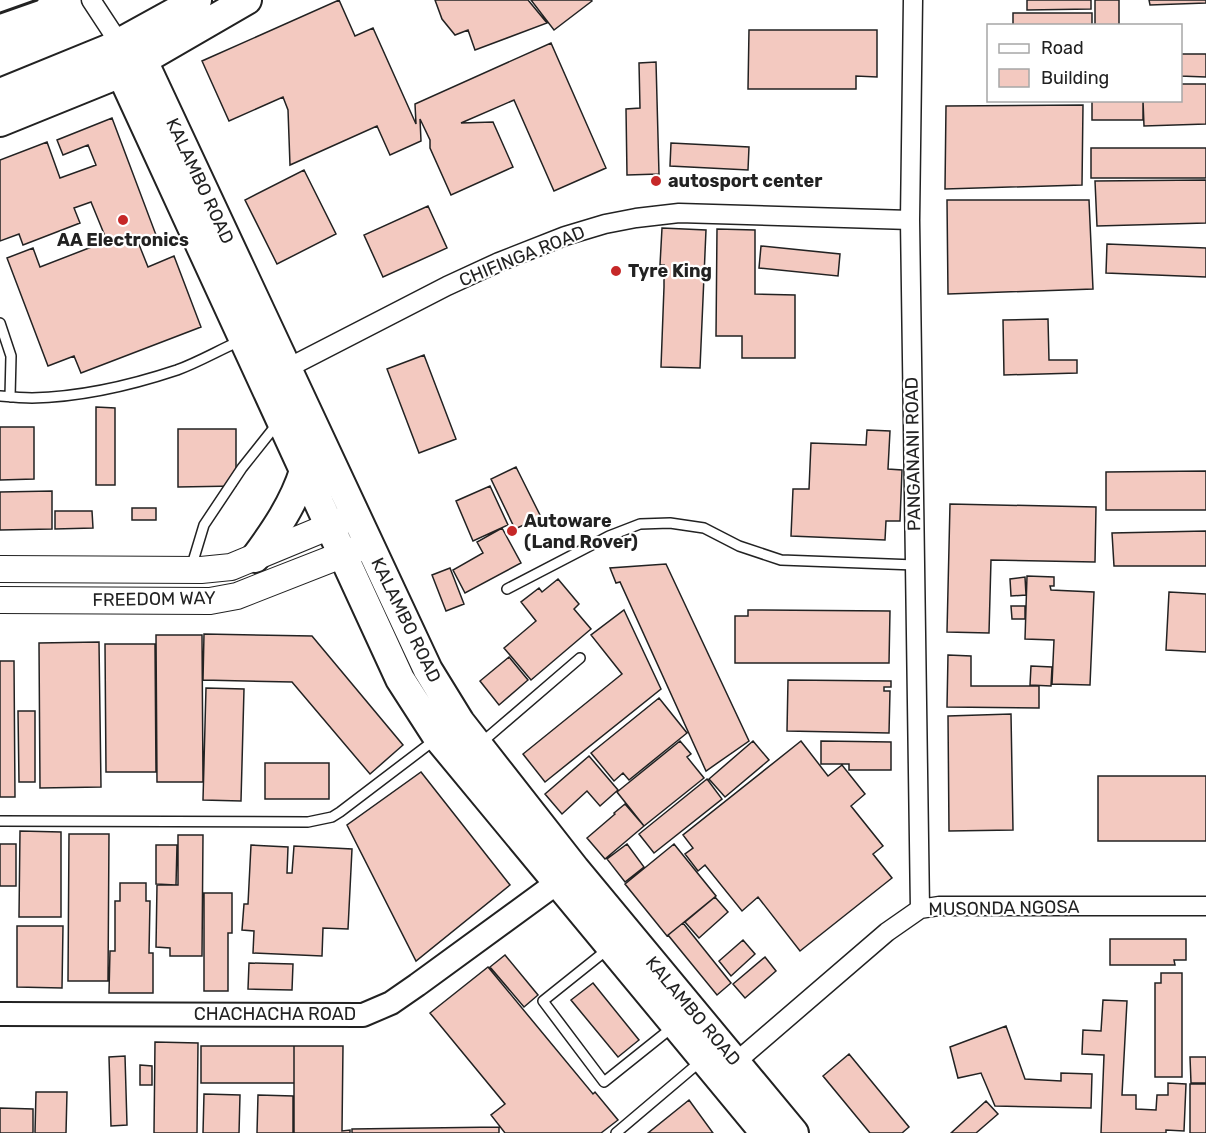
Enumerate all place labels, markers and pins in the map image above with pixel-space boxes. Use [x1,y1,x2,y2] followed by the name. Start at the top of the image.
[668,170,822,192] place label: autosport center
[649,174,663,188] marker: autosport center
[116,213,130,227] marker: AA Electronics
[57,229,189,251] place label: AA Electronics
[628,260,712,282] place label: Tyre King
[609,264,623,278] marker: Tyre King
[524,510,638,553] place label: Autoware (Land Rover)
[505,524,519,538] marker: Autoware (Land Rover)

